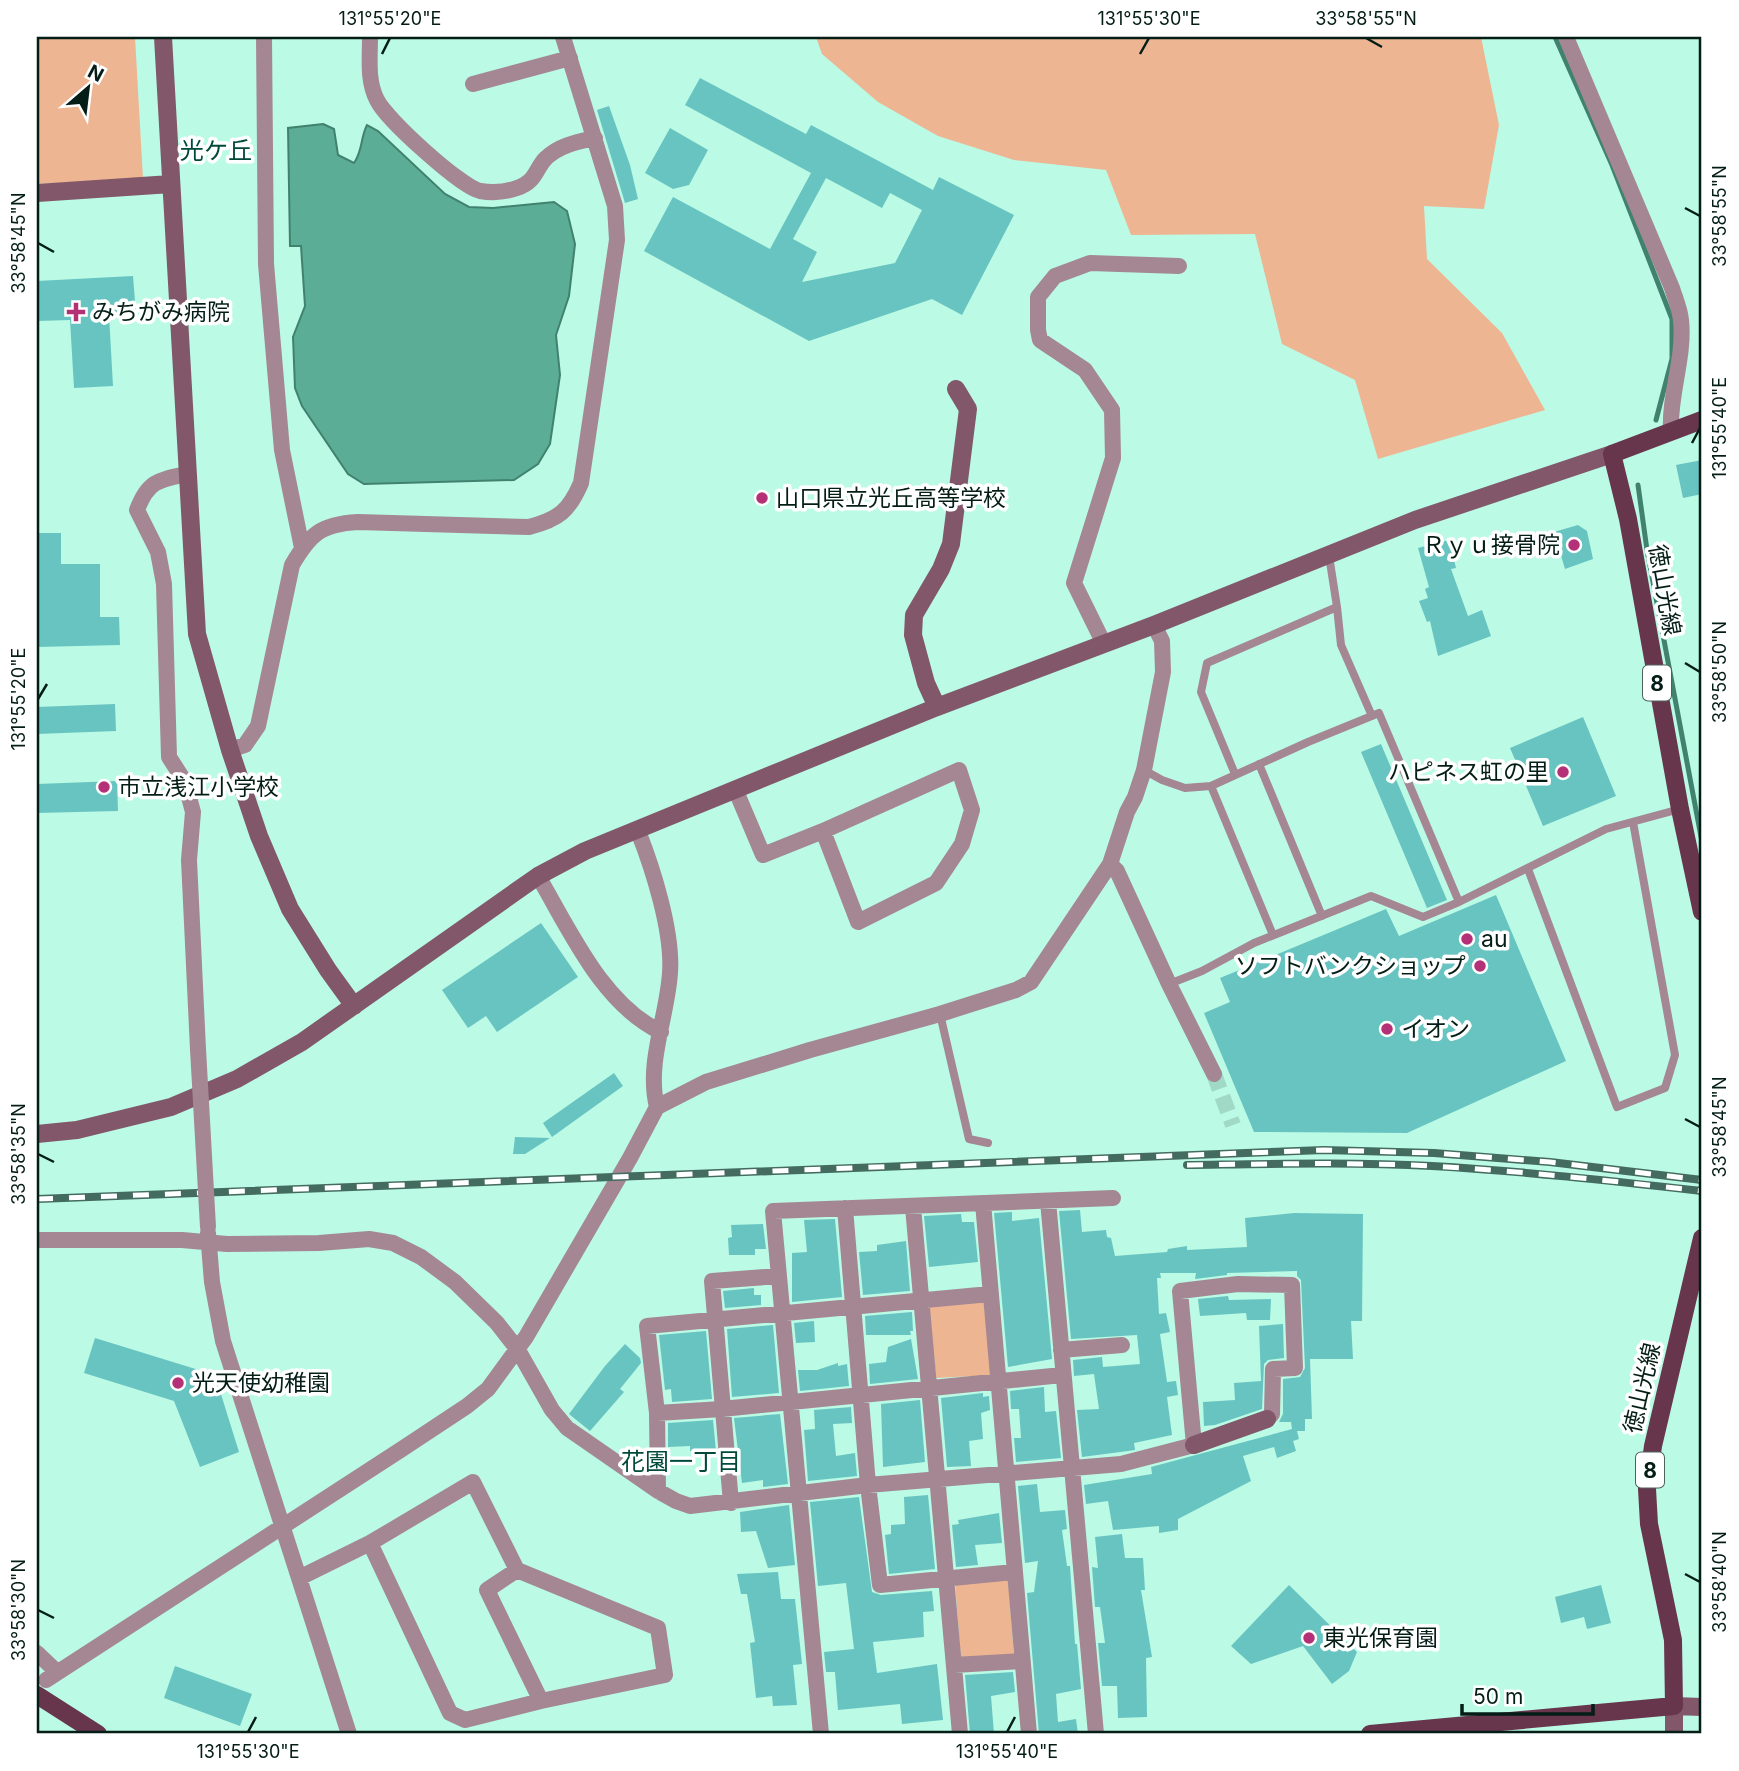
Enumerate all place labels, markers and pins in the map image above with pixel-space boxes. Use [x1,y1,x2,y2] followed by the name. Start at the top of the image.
[92,298,230,326] place label: みちがみ病院
[66,302,86,322] marker: みちがみ病院
[776,484,1006,512] place label: 山口県立光丘高等学校
[754,490,770,506] marker: 山口県立光丘高等学校
[1422,531,1560,559] place label: Ｒｙｕ接骨院
[1566,537,1582,553] marker: Ｒｙｕ接骨院
[1388,758,1549,786] place label: ハピネス虹の里
[1555,764,1571,780] marker: ハピネス虹の里
[118,773,279,801] place label: 市立浅江小学校
[96,779,112,795] marker: 市立浅江小学校
[1481,925,1508,953] place label: au
[1459,931,1475,947] marker: au
[1235,952,1466,980] place label: ソフトバンクショップ
[1472,958,1488,974] marker: ソフトバンクショップ
[1401,1015,1470,1043] place label: イオン
[1379,1021,1395,1037] marker: イオン
[192,1369,330,1397] place label: 光天使幼稚園
[170,1375,186,1391] marker: 光天使幼稚園
[1323,1624,1438,1652] place label: 東光保育園
[1301,1630,1317,1646] marker: 東光保育園

